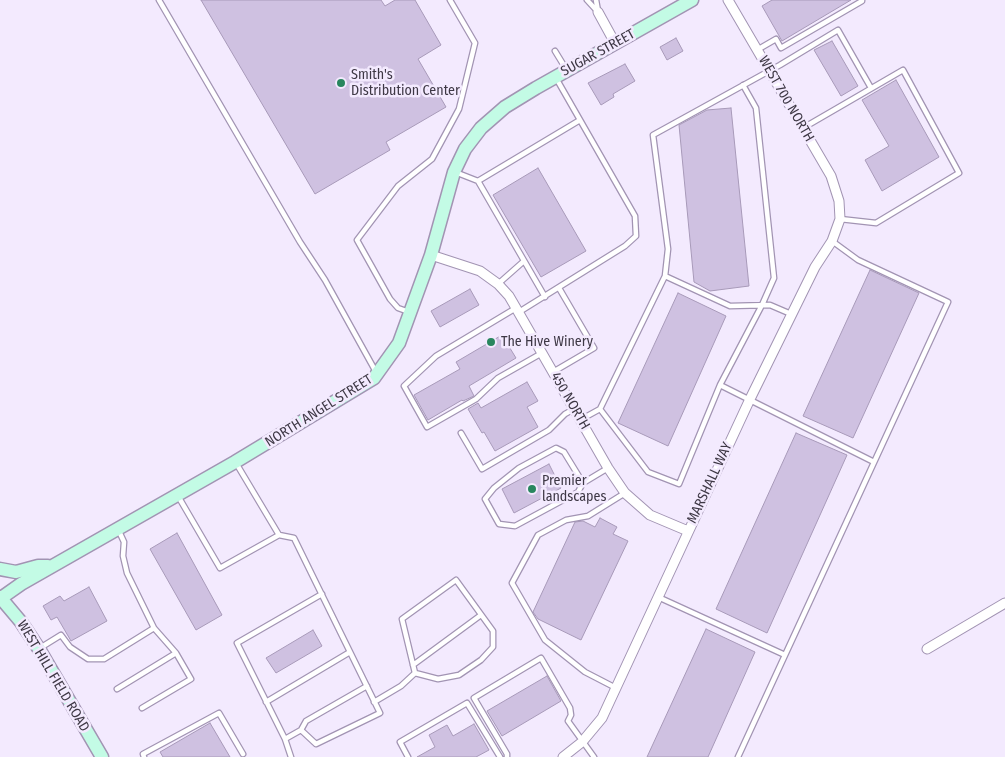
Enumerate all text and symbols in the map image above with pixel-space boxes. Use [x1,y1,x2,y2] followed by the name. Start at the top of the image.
[558,26,638,80] street label: SUGAR STREET
[755,53,817,145] street label: WEST 700 NORTH
[351,67,460,100] place label: Smith's Distribution Center
[335,77,347,89] marker: Smith's Distribution Center
[501,334,593,350] place label: The Hive Winery
[485,336,497,348] marker: The Hive Winery
[547,369,593,433] street label: 450 NORTH
[262,371,376,451] street label: NORTH ANGEL STREET
[684,440,736,526] street label: MARSHALL WAY
[542,473,606,506] place label: Premier landscapes
[526,483,538,495] marker: Premier landscapes
[13,617,93,735] street label: WEST HILL FIELD ROAD

